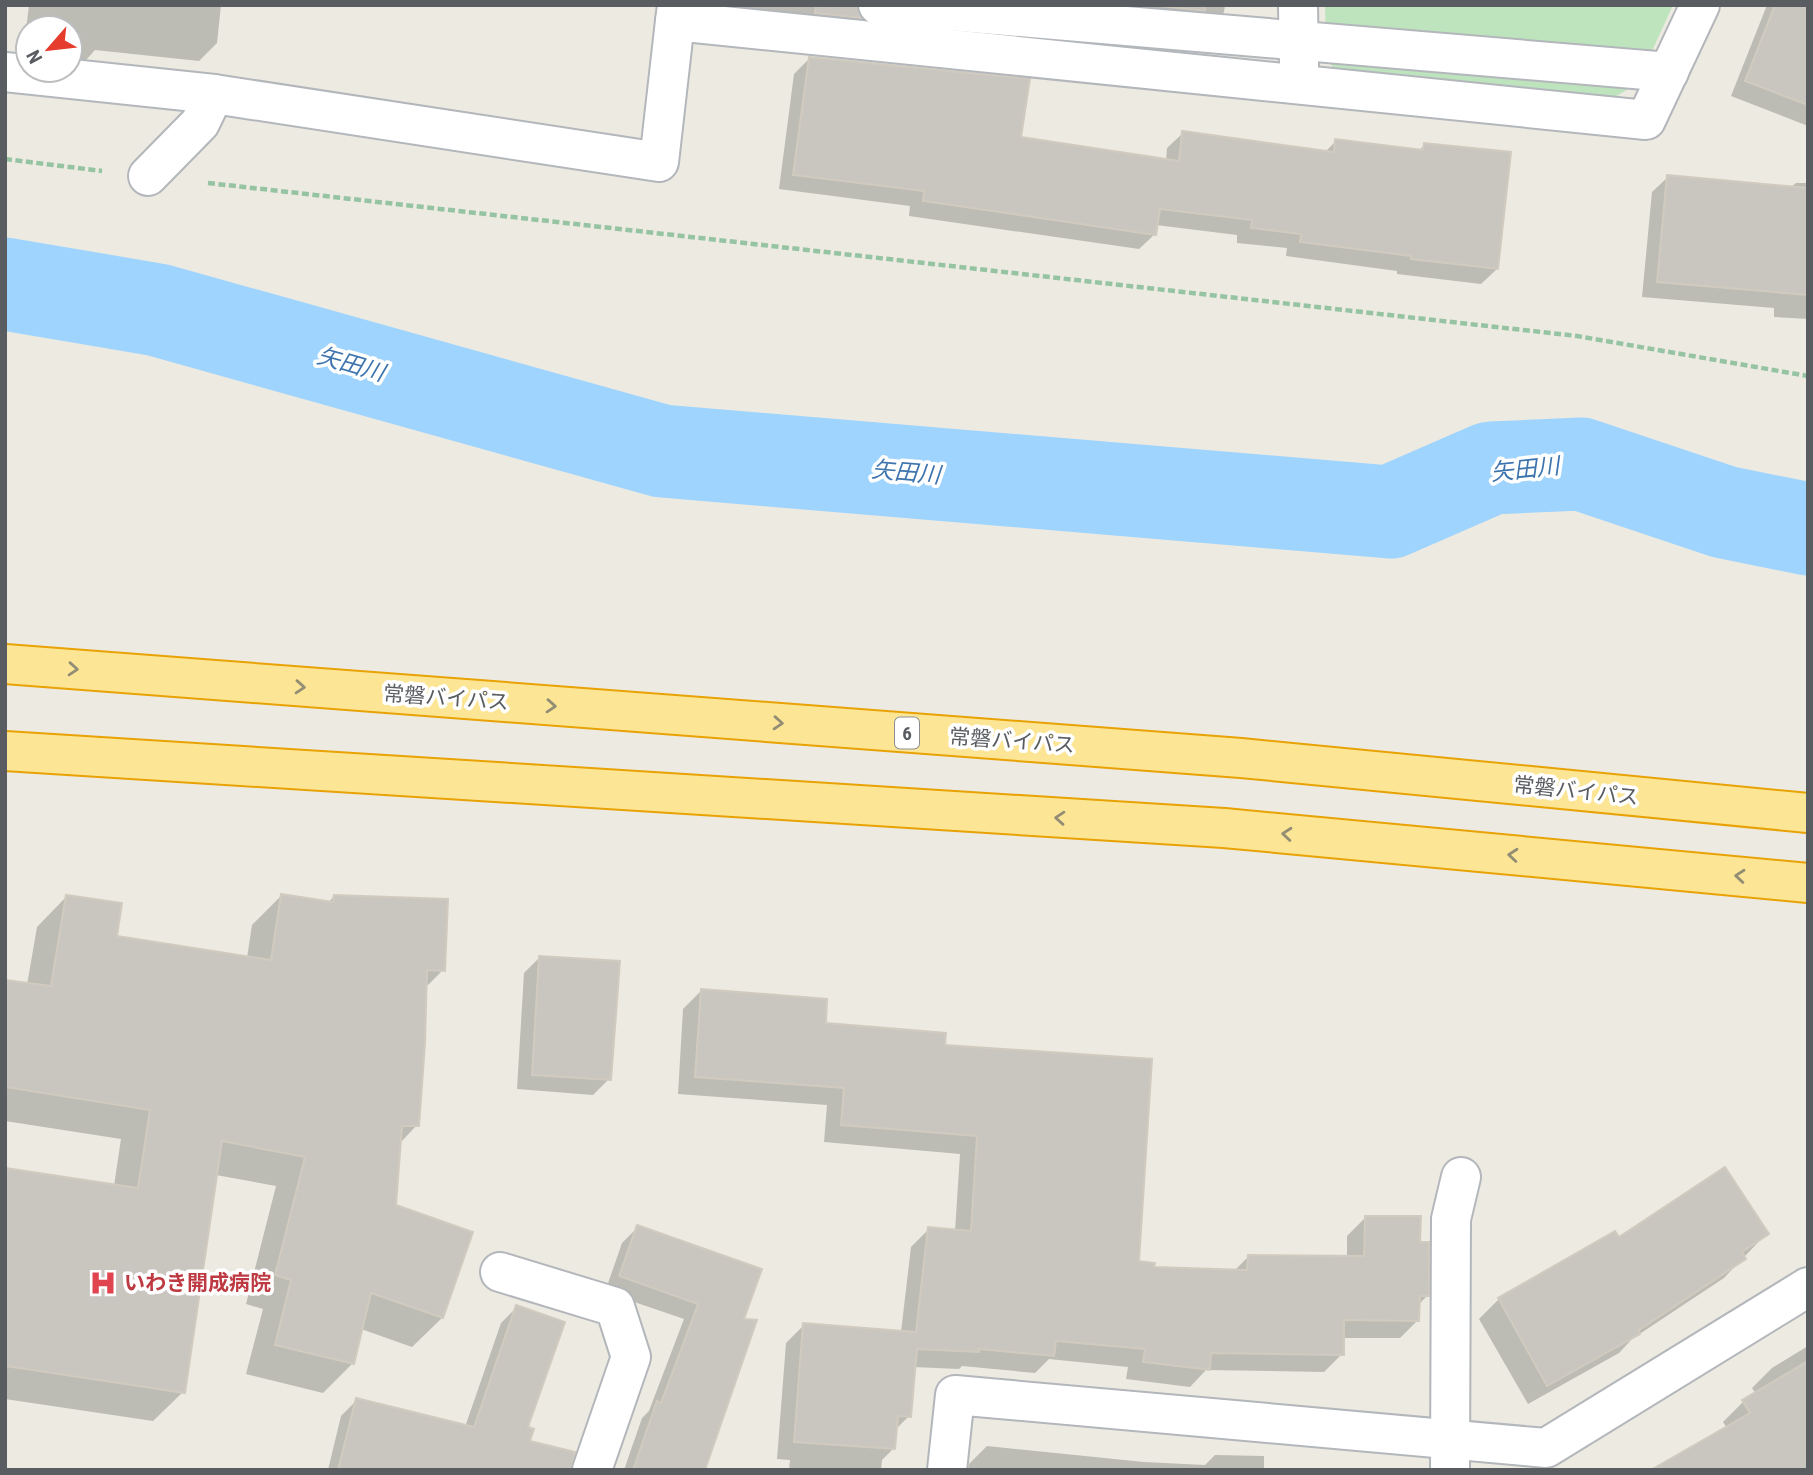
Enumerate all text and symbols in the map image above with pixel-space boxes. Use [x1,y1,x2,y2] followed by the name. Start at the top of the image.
[14,14,84,84] north arrow
[22,46,47,67] text: N
[314,342,391,388] water label: 矢田川
[1489,452,1564,487] water label: 矢田川
[870,456,944,489] water label: 矢田川
[68,661,79,676] one-way arrow
[295,679,306,694] one-way arrow
[383,682,509,714] street label: 常磐バイパス
[546,698,557,713] one-way arrow
[773,715,784,730] one-way arrow
[895,718,919,748] road number: 6
[949,725,1075,757] street label: 常磐バイパス
[1512,773,1640,809] street label: 常磐バイパス
[1054,811,1065,826] one-way arrow
[1281,827,1292,842] one-way arrow
[1507,848,1518,863] one-way arrow
[1734,869,1745,884] one-way arrow
[88,1268,118,1298] hospital icon: いわき開成病院
[124,1271,271,1295] place label: いわき開成病院

